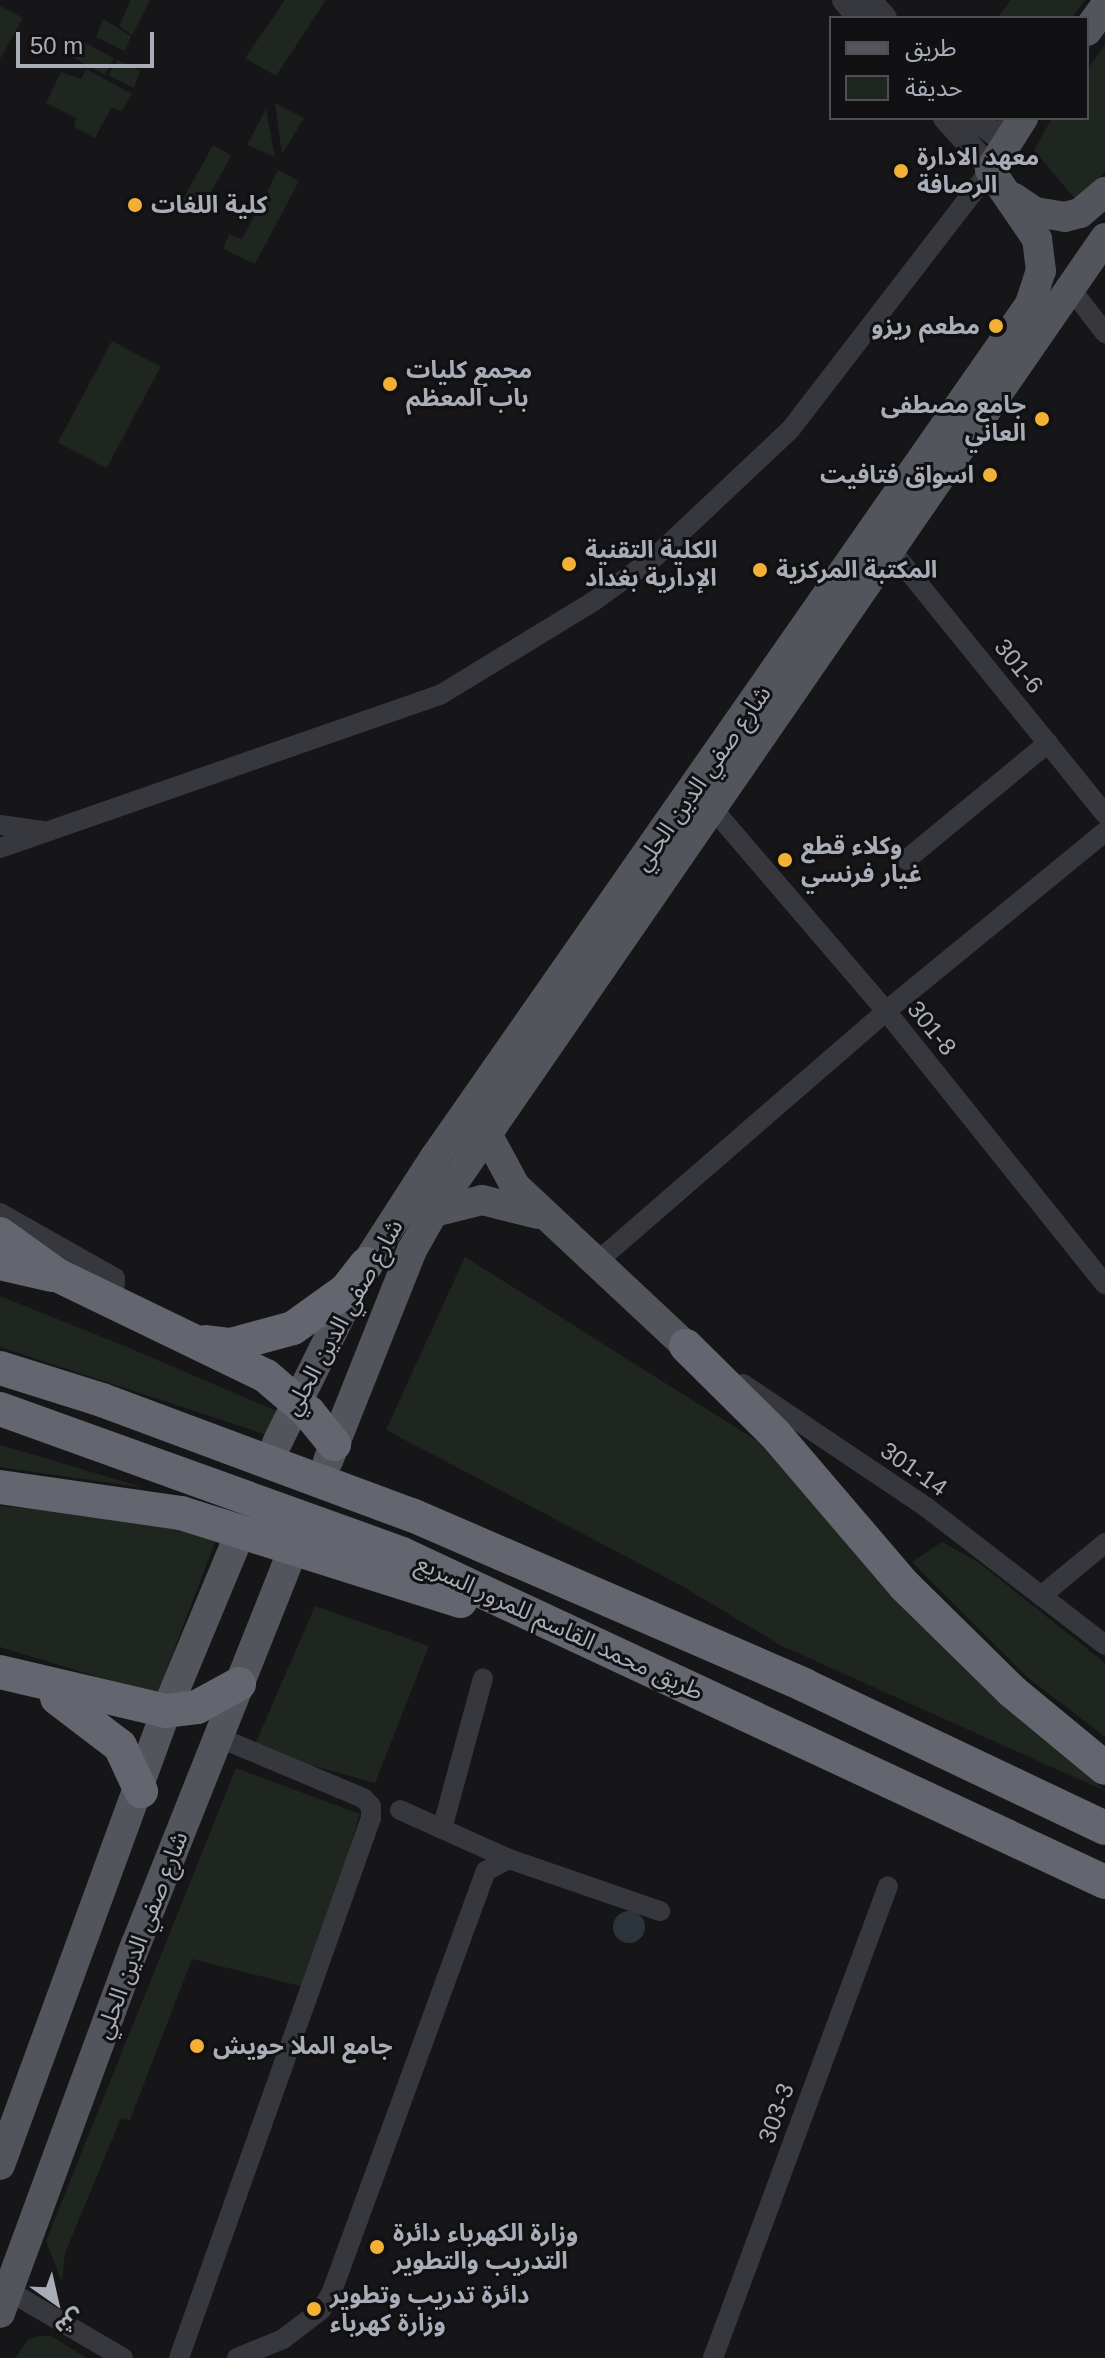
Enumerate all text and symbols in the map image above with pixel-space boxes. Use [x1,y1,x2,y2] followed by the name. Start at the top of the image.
[20,16,158,66] scale bar
[829,16,1089,120] legend
[30,32,83,59] text: 50 m
[905,34,957,61] text: طريق
[905,74,963,101] text: حديقة
[917,143,1039,199] place label: معهد الادارة الرصافة
[892,162,910,180] marker: معهد الادارة الرصافة
[151,191,267,219] place label: كلية اللغات
[126,196,144,214] marker: كلية اللغات
[872,312,980,340] place label: مطعم ريزو
[987,317,1005,335] marker: مطعم ريزو
[406,356,532,412] place label: مجمع كليات باب المعظم
[381,375,399,393] marker: مجمع كليات باب المعظم
[881,391,1026,447] place label: جامع مصطفى العاني
[1033,410,1051,428] marker: جامع مصطفى العاني
[820,461,974,489] place label: اسواق فتافيت
[981,466,999,484] marker: اسواق فتافيت
[585,536,718,592] place label: الكلية التقنية الإدارية بغداد
[560,555,578,573] marker: الكلية التقنية الإدارية بغداد
[776,556,937,584] place label: المكتبة المركزية
[751,561,769,579] marker: المكتبة المركزية
[988,633,1050,699] street label: 301-6
[627,680,777,876] street label: شارع صفي الدين الحلي
[801,832,922,888] place label: وكلاء قطع غيار فرنسي
[776,851,794,869] marker: وكلاء قطع غيار فرنسي
[901,995,963,1061] street label: 301-8
[277,1214,409,1420] street label: شارع صفي الدين الحلي
[875,1436,953,1502] street label: 301-14
[412,1548,708,1706] street label: طريق محمد القاسم للمرور السريع
[88,1827,194,2043] street label: شارع صفي الدين الحلي
[213,2032,393,2060] place label: جامع الملا حويش
[188,2037,206,2055] marker: جامع الملا حويش
[752,2079,800,2147] street label: 303-3
[393,2219,578,2275] place label: وزارة الكهرباء دائرة التدريب والتطوير
[368,2238,386,2256] marker: وزارة الكهرباء دائرة التدريب والتطوير
[16,2262,96,2342] north arrow
[330,2281,529,2337] place label: دائرة تدريب وتطوير وزارة كهرباء
[305,2300,323,2318] marker: دائرة تدريب وتطوير وزارة كهرباء
[50,2304,89,2341] text: ش

